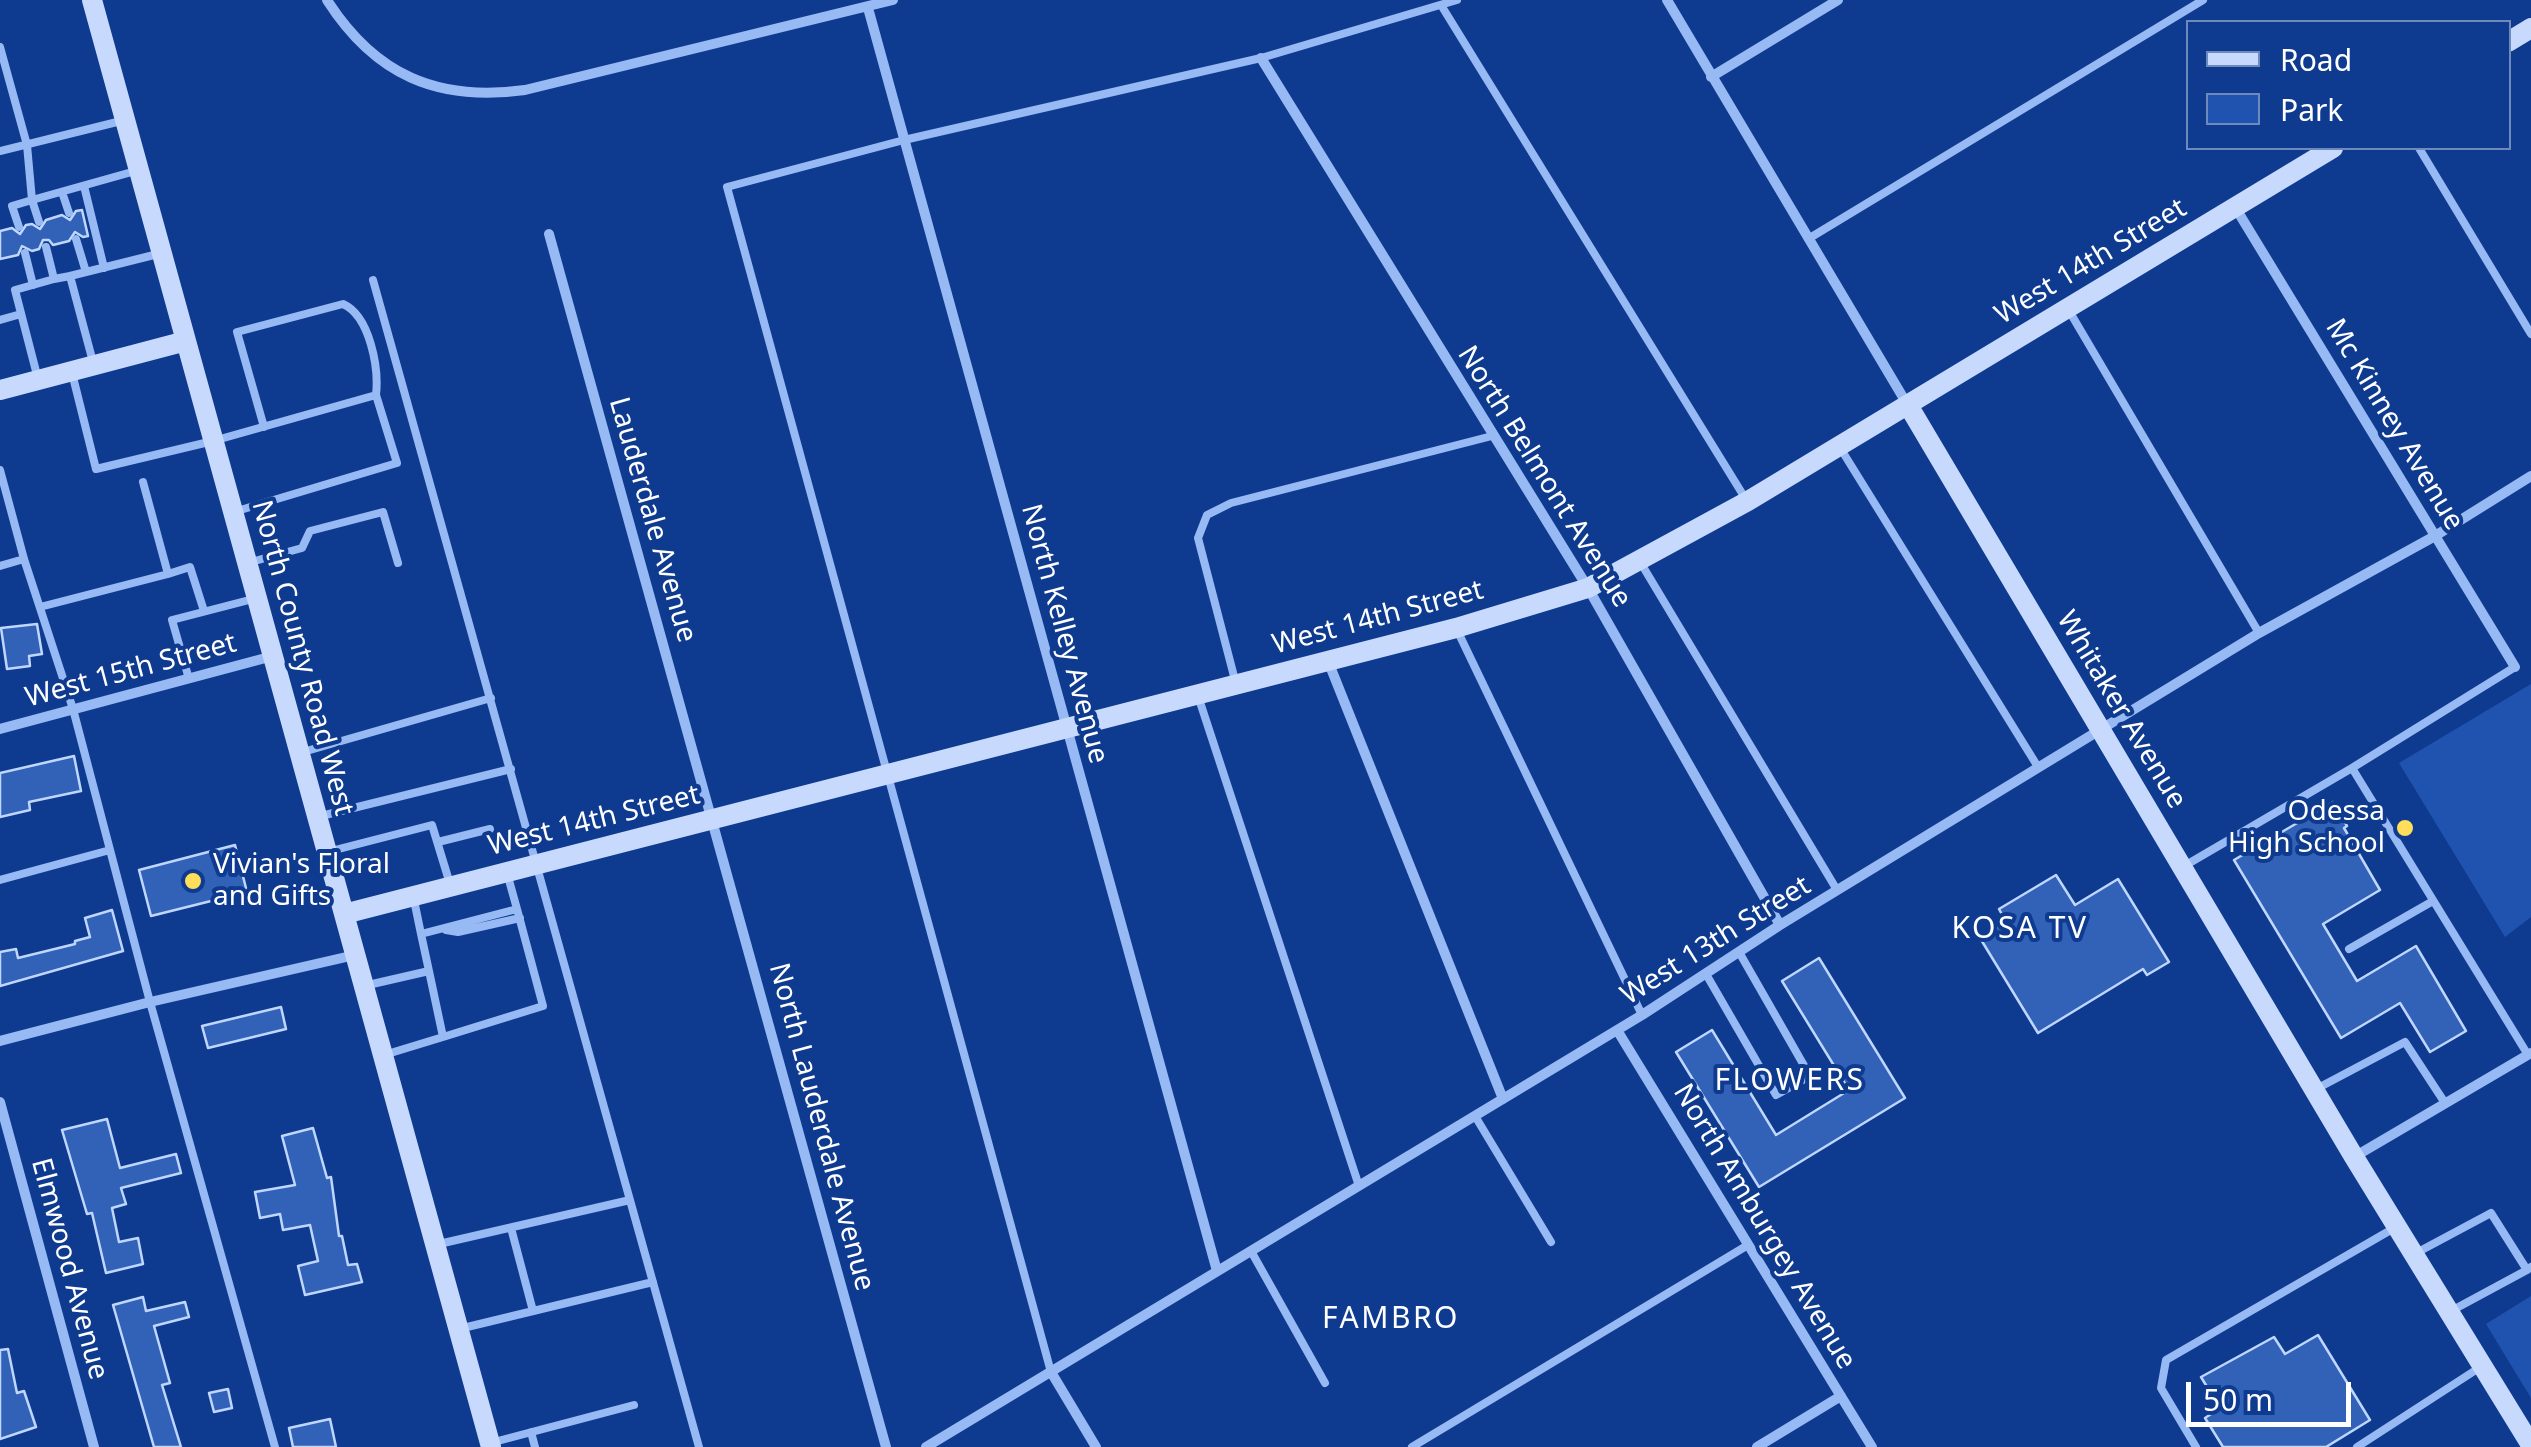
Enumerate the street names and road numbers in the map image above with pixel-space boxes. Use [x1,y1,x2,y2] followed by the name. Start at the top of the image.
[1989,192,2193,332] street label: West 14th Street
[2318,313,2470,537] street label: Mc Kinney Avenue
[1450,340,1638,614] street label: North Belmont Avenue
[601,394,703,646] street label: Lauderdale Avenue
[244,497,360,819] street label: North County Road West
[1013,501,1115,767] street label: North Kelley Avenue
[1269,574,1487,662] street label: West 14th Street
[2049,605,2193,815] street label: Whitaker Avenue
[22,627,240,715] street label: West 15th Street
[485,778,703,864] street label: West 14th Street
[1615,869,1817,1013] street label: West 13th Street
[761,960,881,1294] street label: North Lauderdale Avenue
[1665,1078,1863,1376] street label: North Amburgey Avenue
[23,1155,115,1383] street label: Elmwood Avenue

